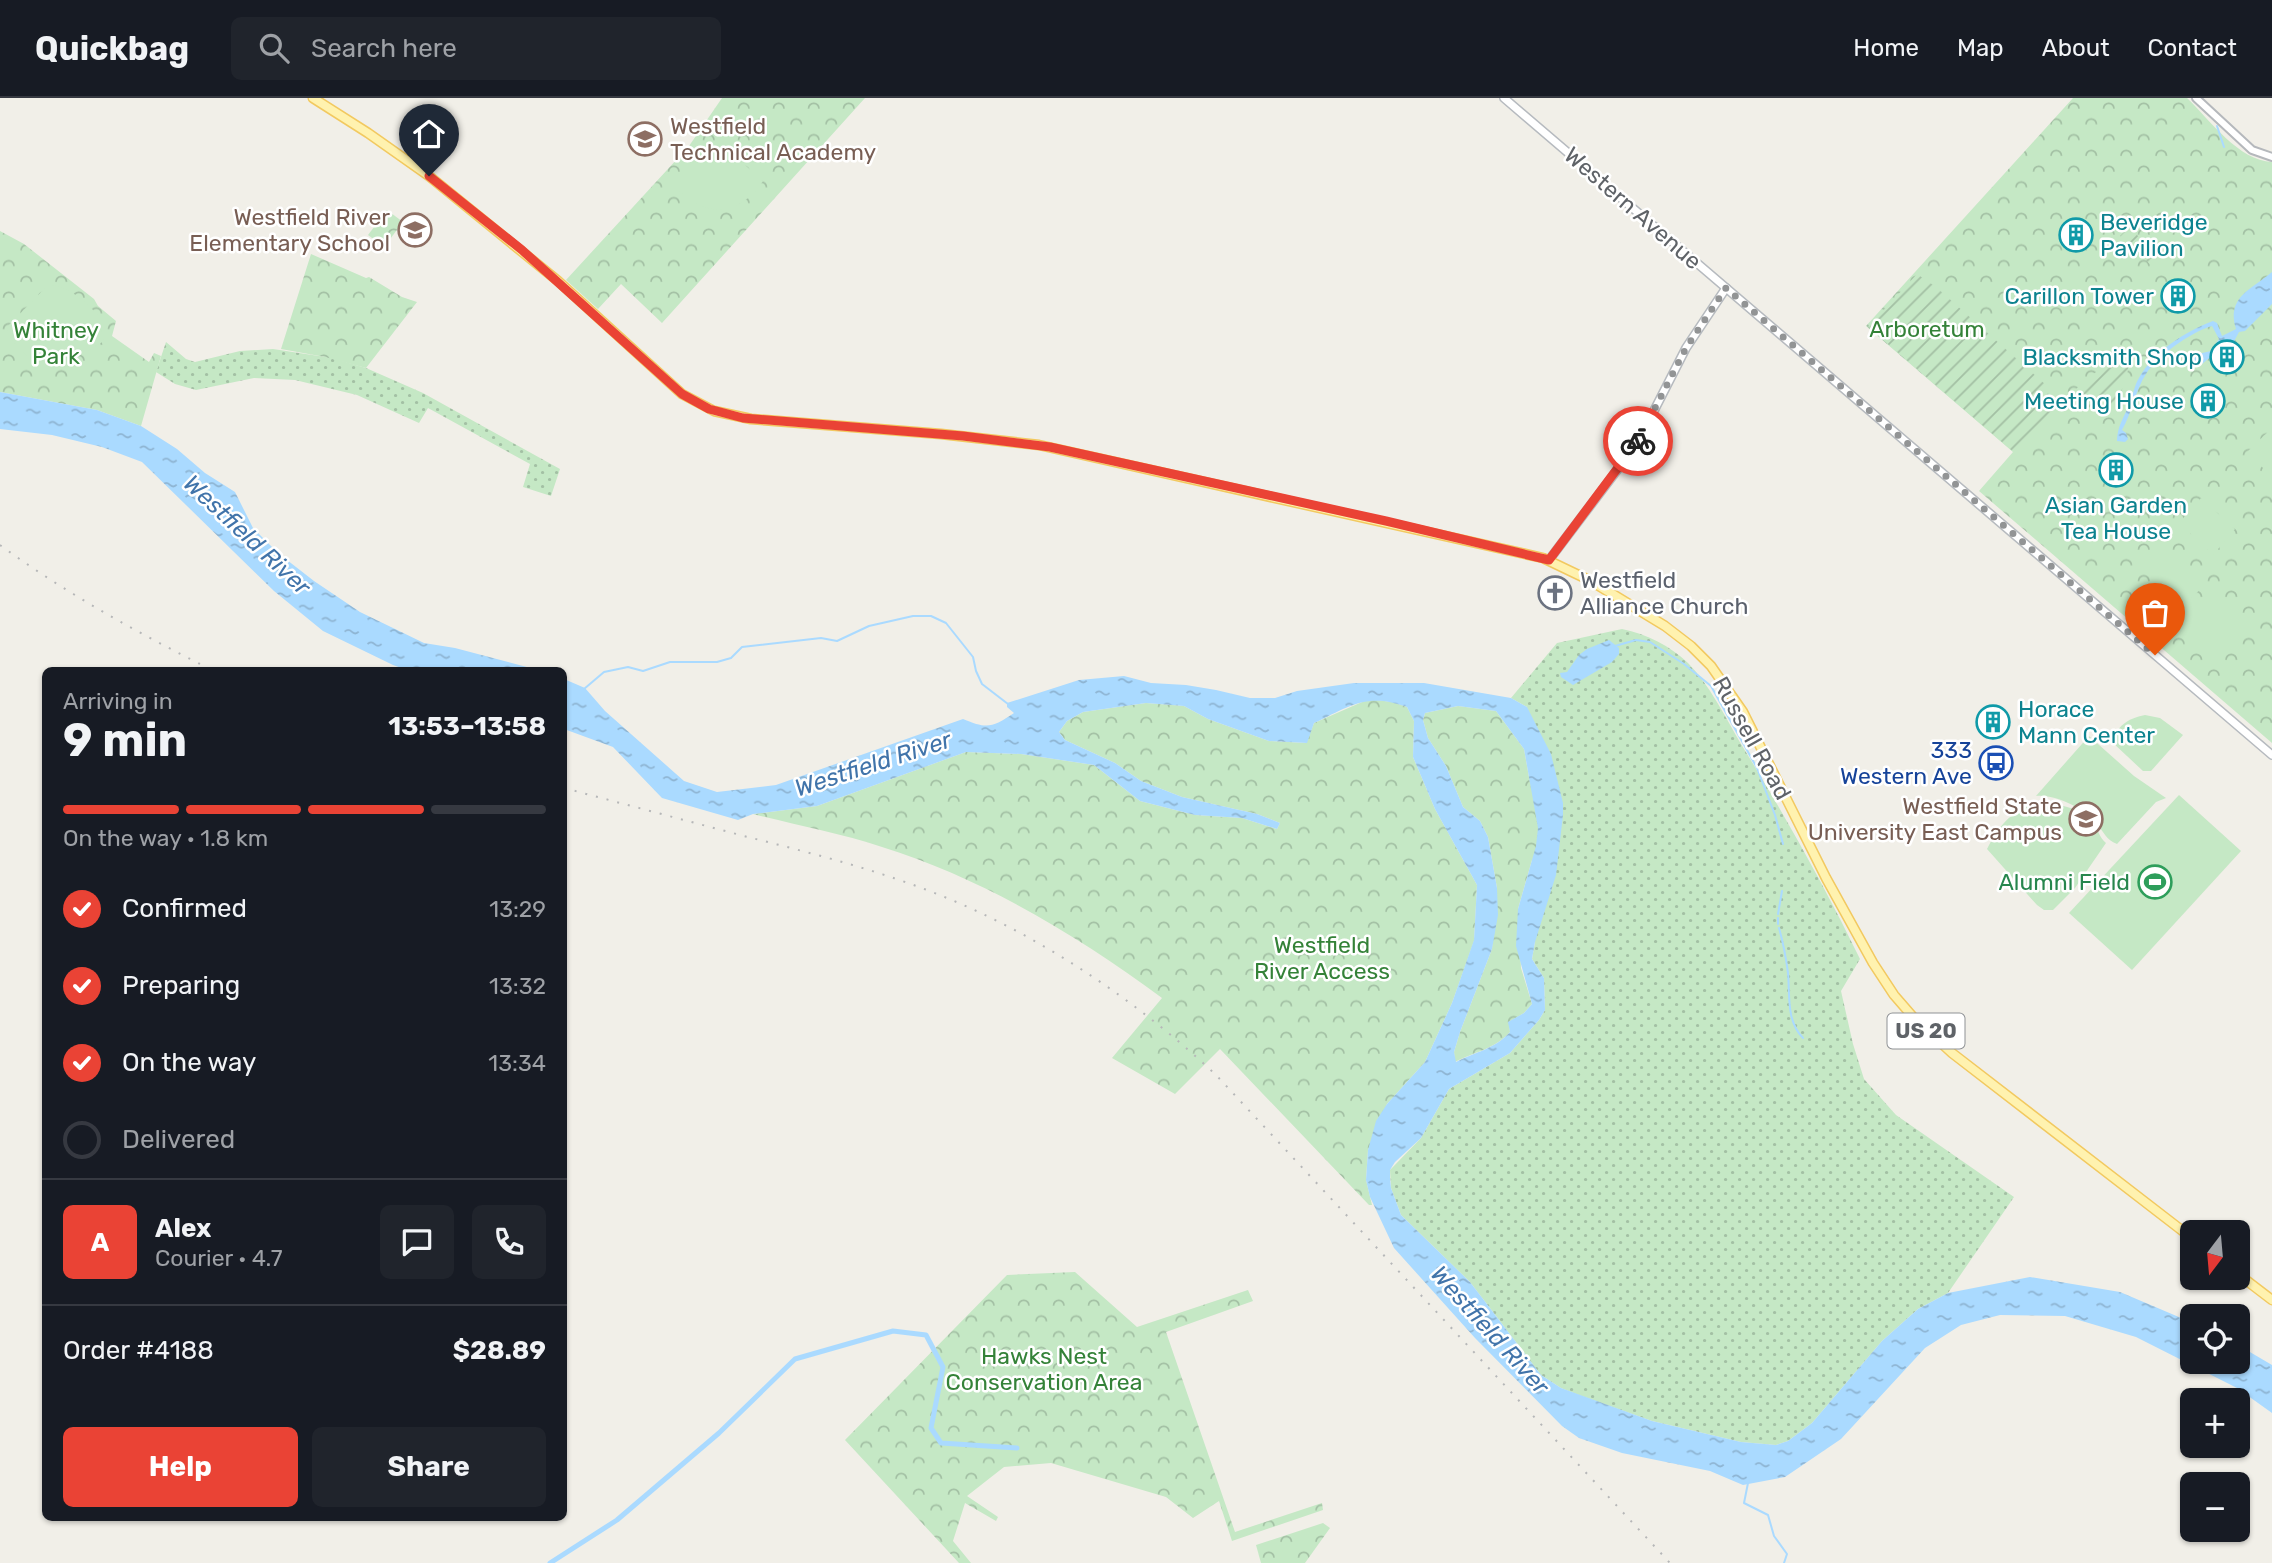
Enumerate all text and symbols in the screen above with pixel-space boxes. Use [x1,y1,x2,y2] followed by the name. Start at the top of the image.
[231,17,721,80] search box
[35,29,189,68] text: Quickbag
[255,29,293,67] icon: search
[311,33,457,64] text: Search here
[1853,34,1919,62] text: Home
[1957,34,2004,62] text: Map
[2042,34,2110,62] text: About
[2148,34,2237,62] text: Contact
[399,104,459,176] pin
[670,112,877,166] place label: Westfield Technical Academy
[410,115,448,153] icon: home
[626,120,664,158] school or university icon: Westfield Technical Academy
[1559,141,1707,275] street label: Western Avenue
[189,203,390,257] place label: Westfield River Elementary School
[2100,208,2208,262] place label: Beveridge Pavilion
[396,211,434,249] school or university icon: Westfield River Elementary School
[2057,216,2095,254] building icon: Beveridge Pavilion
[2159,277,2197,315] building icon: Carillon Tower
[2005,282,2154,310] place label: Carillon Tower
[1869,315,1985,343] park label: Arboretum
[13,316,99,370] park label: Whitney Park
[2208,338,2246,376] building icon: Blacksmith Shop
[2022,343,2202,371] place label: Blacksmith Shop
[2189,382,2227,420] building icon: Meeting House
[2024,387,2184,415] place label: Meeting House
[1603,406,1673,476] courier
[1619,422,1657,460] icon: bike
[2097,451,2135,489] building icon: Asian Garden Tea House
[178,469,317,601] water label: Westfield River
[2045,491,2187,545] place label: Asian Garden Tea House
[1580,566,1748,620] place label: Westfield Alliance Church
[1536,574,1574,612] church icon: Westfield Alliance Church
[2125,583,2185,655] pin
[2136,594,2174,632] icon: bag
[1707,671,1797,805] street label: Russell Road
[63,687,173,715] text: Arriving in
[2018,695,2155,749] place label: Horace Mann Center
[1974,703,2012,741] building icon: Horace Mann Center
[388,711,546,742] text: 13:53–13:58
[63,713,187,768] text: 9 min
[791,725,956,803] water label: Westfield River
[1840,736,1972,790] place label: 333 Western Ave
[1977,744,2015,782] bus stop icon: 333 Western Ave
[1808,792,2062,846] place label: Westfield State University East Campus
[2067,800,2105,838] school or university icon: Westfield State University East Campus
[63,824,268,852] text: On the way · 1.8 km
[2136,863,2174,901] sports icon: Alumni Field
[1998,868,2130,896] place label: Alumni Field
[63,890,101,928] icon: check
[122,893,247,924] text: Confirmed
[489,895,546,923] text: 13:29
[1254,931,1390,985] park label: Westfield River Access
[63,967,101,1005] icon: check
[122,970,240,1001] text: Preparing
[489,972,546,1000] text: 13:32
[1888,1014,1965,1048] road number: US 20
[63,1044,101,1082] icon: check
[122,1047,256,1078] text: On the way
[488,1049,546,1077] text: 13:34
[122,1124,235,1155] text: Delivered
[380,1205,454,1279] button: chat
[472,1205,546,1279] button: phone
[155,1213,211,1244] text: Alex
[2180,1220,2250,1290] north arrow
[2180,1220,2250,1542] map controls
[91,1227,109,1258] text: A
[155,1244,282,1272] text: Courier · 4.7
[1425,1260,1556,1401] water label: Westfield River
[2180,1304,2250,1374] button: locate
[63,1335,214,1366] text: Order #4188
[453,1335,546,1366] text: $28.89
[946,1342,1142,1396] park label: Hawks Nest Conservation Area
[2180,1388,2250,1458] button: +
[63,1427,298,1507] button: Help
[312,1427,546,1507] button: Share
[2180,1472,2250,1542] button: −

